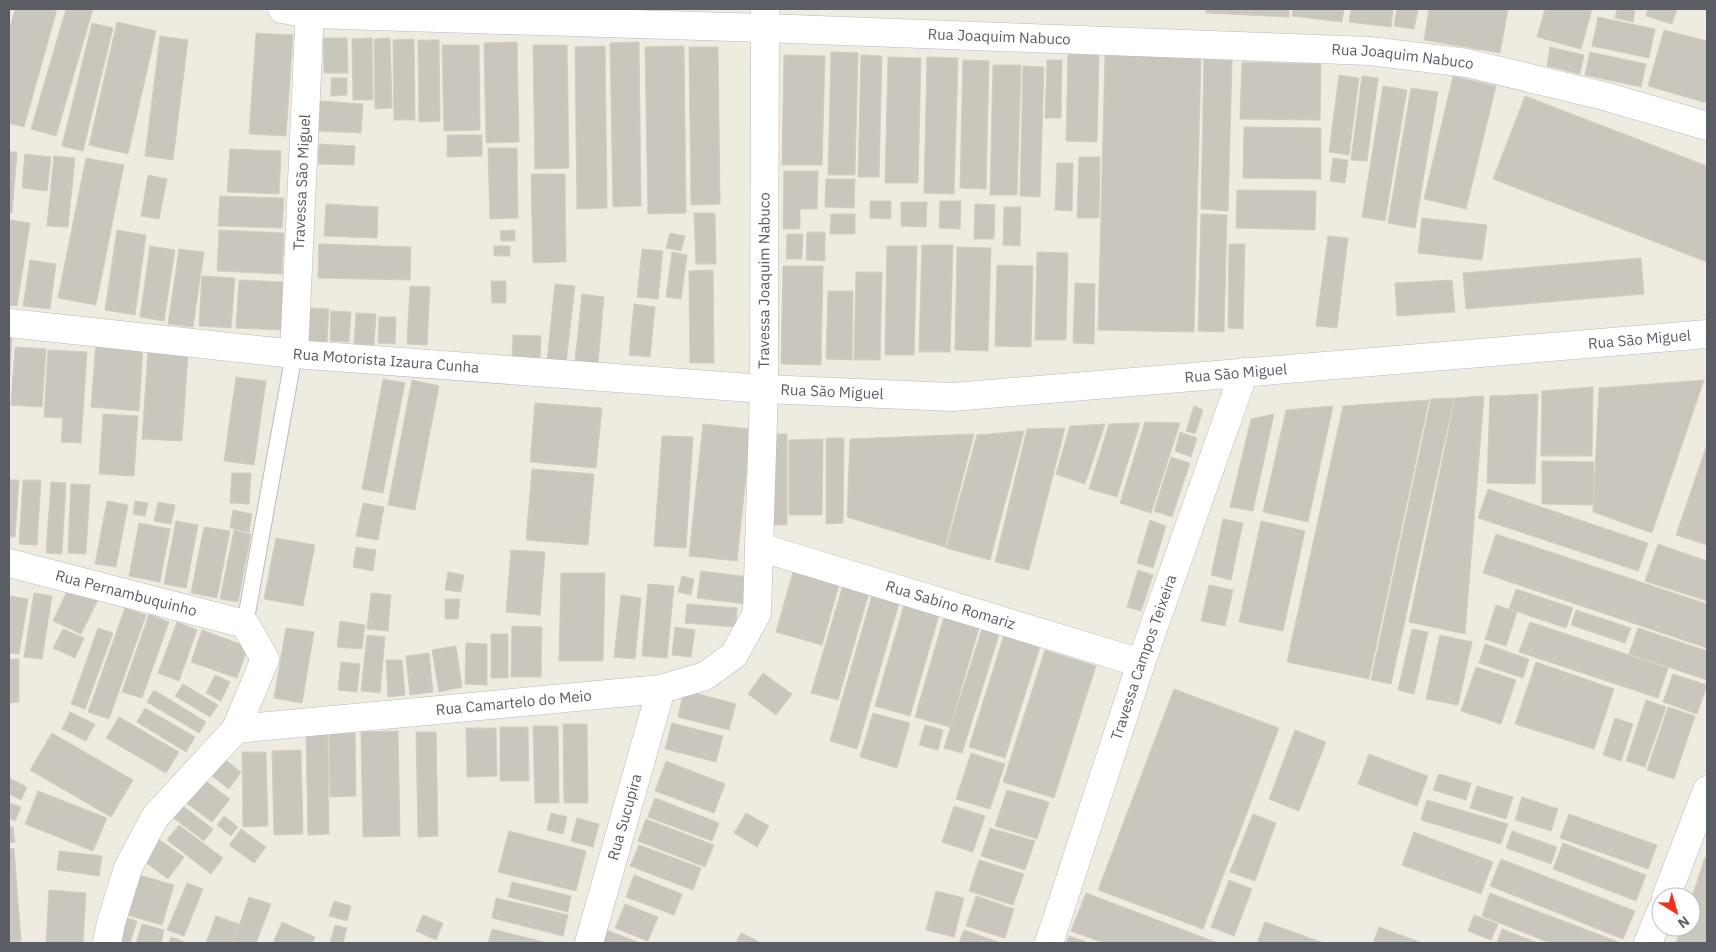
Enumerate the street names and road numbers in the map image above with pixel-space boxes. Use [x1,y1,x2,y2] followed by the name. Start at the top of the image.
[927,24,1071,49] street label: Rua Joaquim Nabuco
[1331,40,1476,73] street label: Rua Joaquim Nabuco
[289,114,314,251] street label: Travessa São Miguel
[754,192,774,369] street label: Travessa Joaquim Nabuco
[1587,325,1692,353] street label: Rua São Miguel
[292,344,480,377] street label: Rua Motorista Izaura Cunha
[1184,359,1288,387] street label: Rua São Miguel
[780,380,884,403] street label: Rua São Miguel
[53,565,199,620] street label: Rua Pernambuquinho
[1106,572,1181,742] street label: Travessa Campos Teixeira
[883,576,1018,633] street label: Rua Sabino Romariz
[435,686,593,719] street label: Rua Camartelo do Meio
[603,771,646,862] street label: Rua Sucupira

